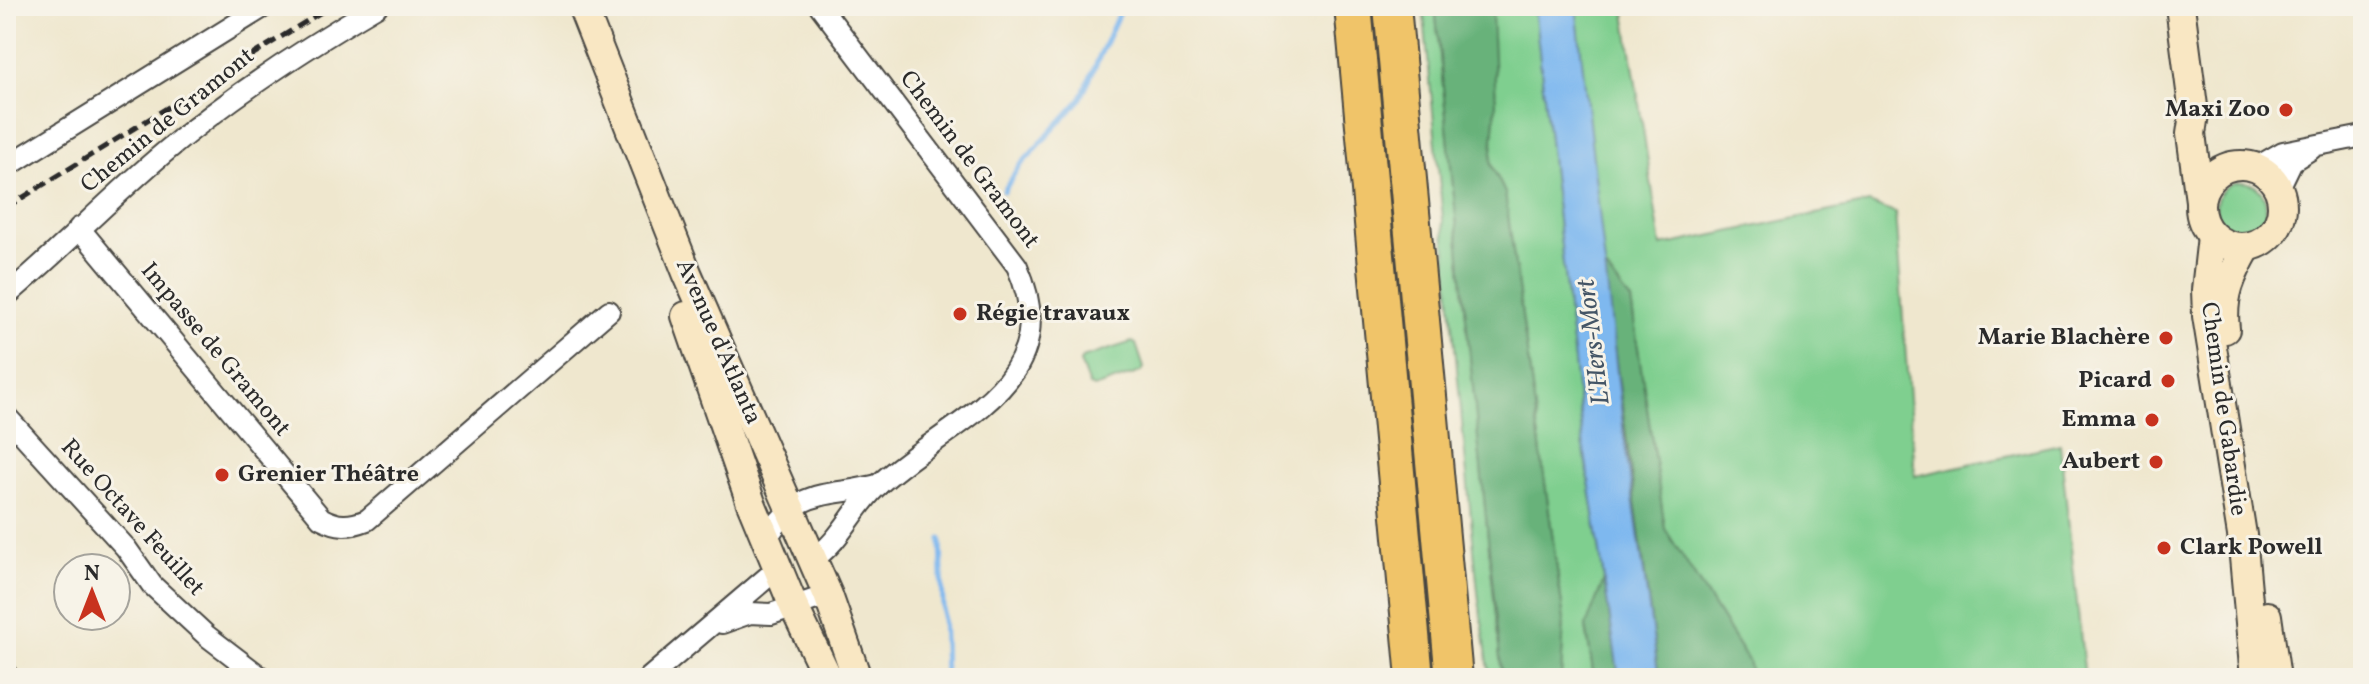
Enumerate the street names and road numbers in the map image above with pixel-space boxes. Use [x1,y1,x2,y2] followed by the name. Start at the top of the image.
[74,40,262,202] street label: Chemin de Gramont
[891,64,1047,256] street label: Chemin de Gramont
[666,254,770,430] street label: Avenue d'Atlanta
[132,256,298,444] street label: Impasse de Gramont
[2191,300,2255,518] street label: Chemin de Gabardie
[52,432,212,604] street label: Rue Octave Feuillet

